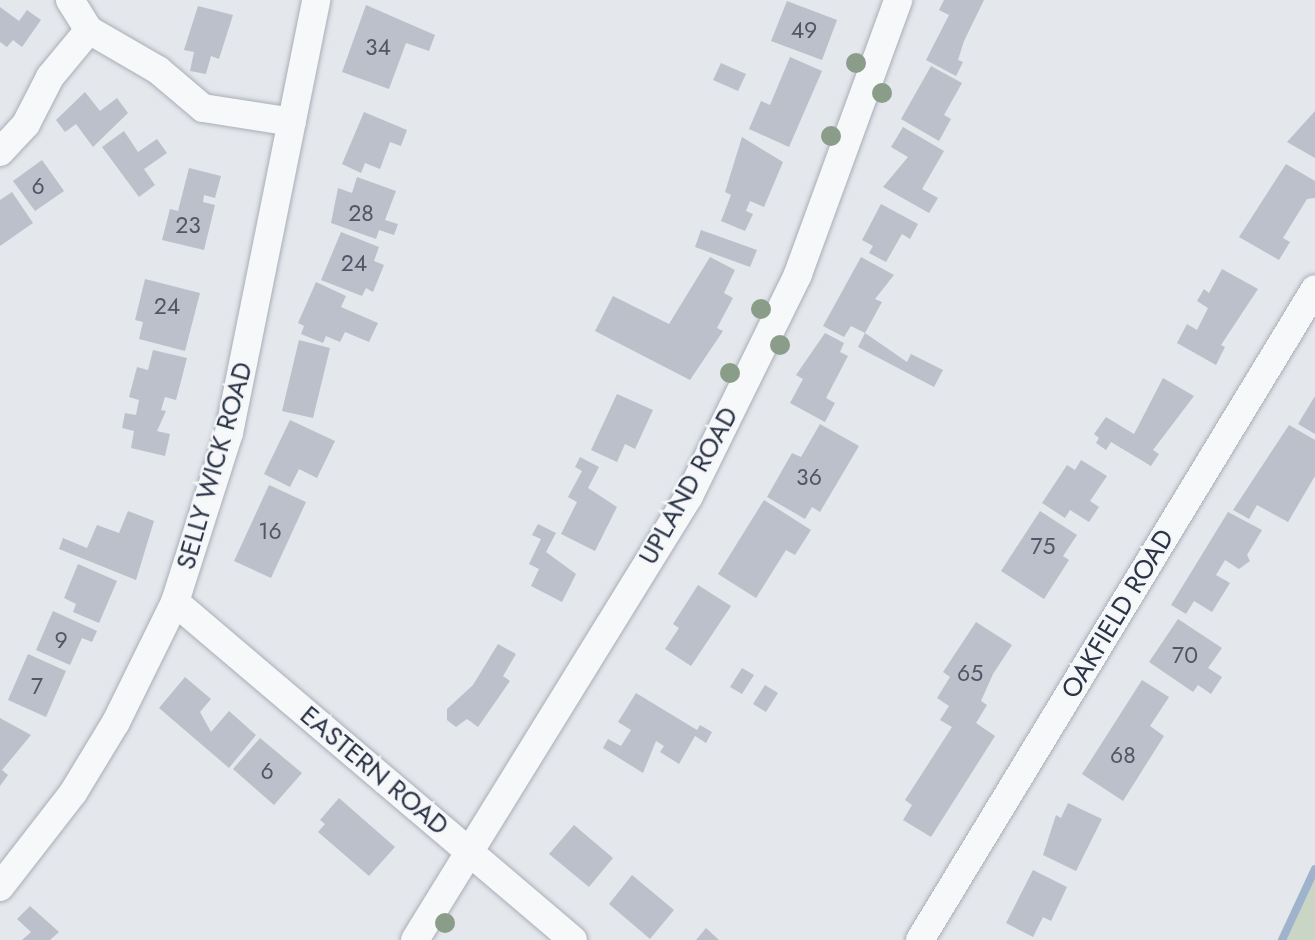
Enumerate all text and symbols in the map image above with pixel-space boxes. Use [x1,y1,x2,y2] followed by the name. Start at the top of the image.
[791,16,817,44] house number: 49
[365,33,391,61] house number: 34
[31,172,45,200] house number: 6
[348,199,374,227] house number: 28
[175,211,201,239] house number: 23
[341,249,367,277] house number: 24
[154,292,180,320] house number: 24
[170,359,260,573] street label: SELLY WICK ROAD
[633,402,745,570] street label: UPLAND ROAD
[796,463,822,491] house number: 36
[258,517,282,545] house number: 16
[1055,524,1181,704] street label: OAKFIELD ROAD
[1030,532,1056,560] house number: 75
[54,626,68,654] house number: 9
[1172,641,1198,669] house number: 70
[957,659,983,687] house number: 65
[31,672,43,700] house number: 7
[294,700,454,842] street label: EASTERN ROAD
[1110,741,1136,769] house number: 68
[260,757,274,785] house number: 6

